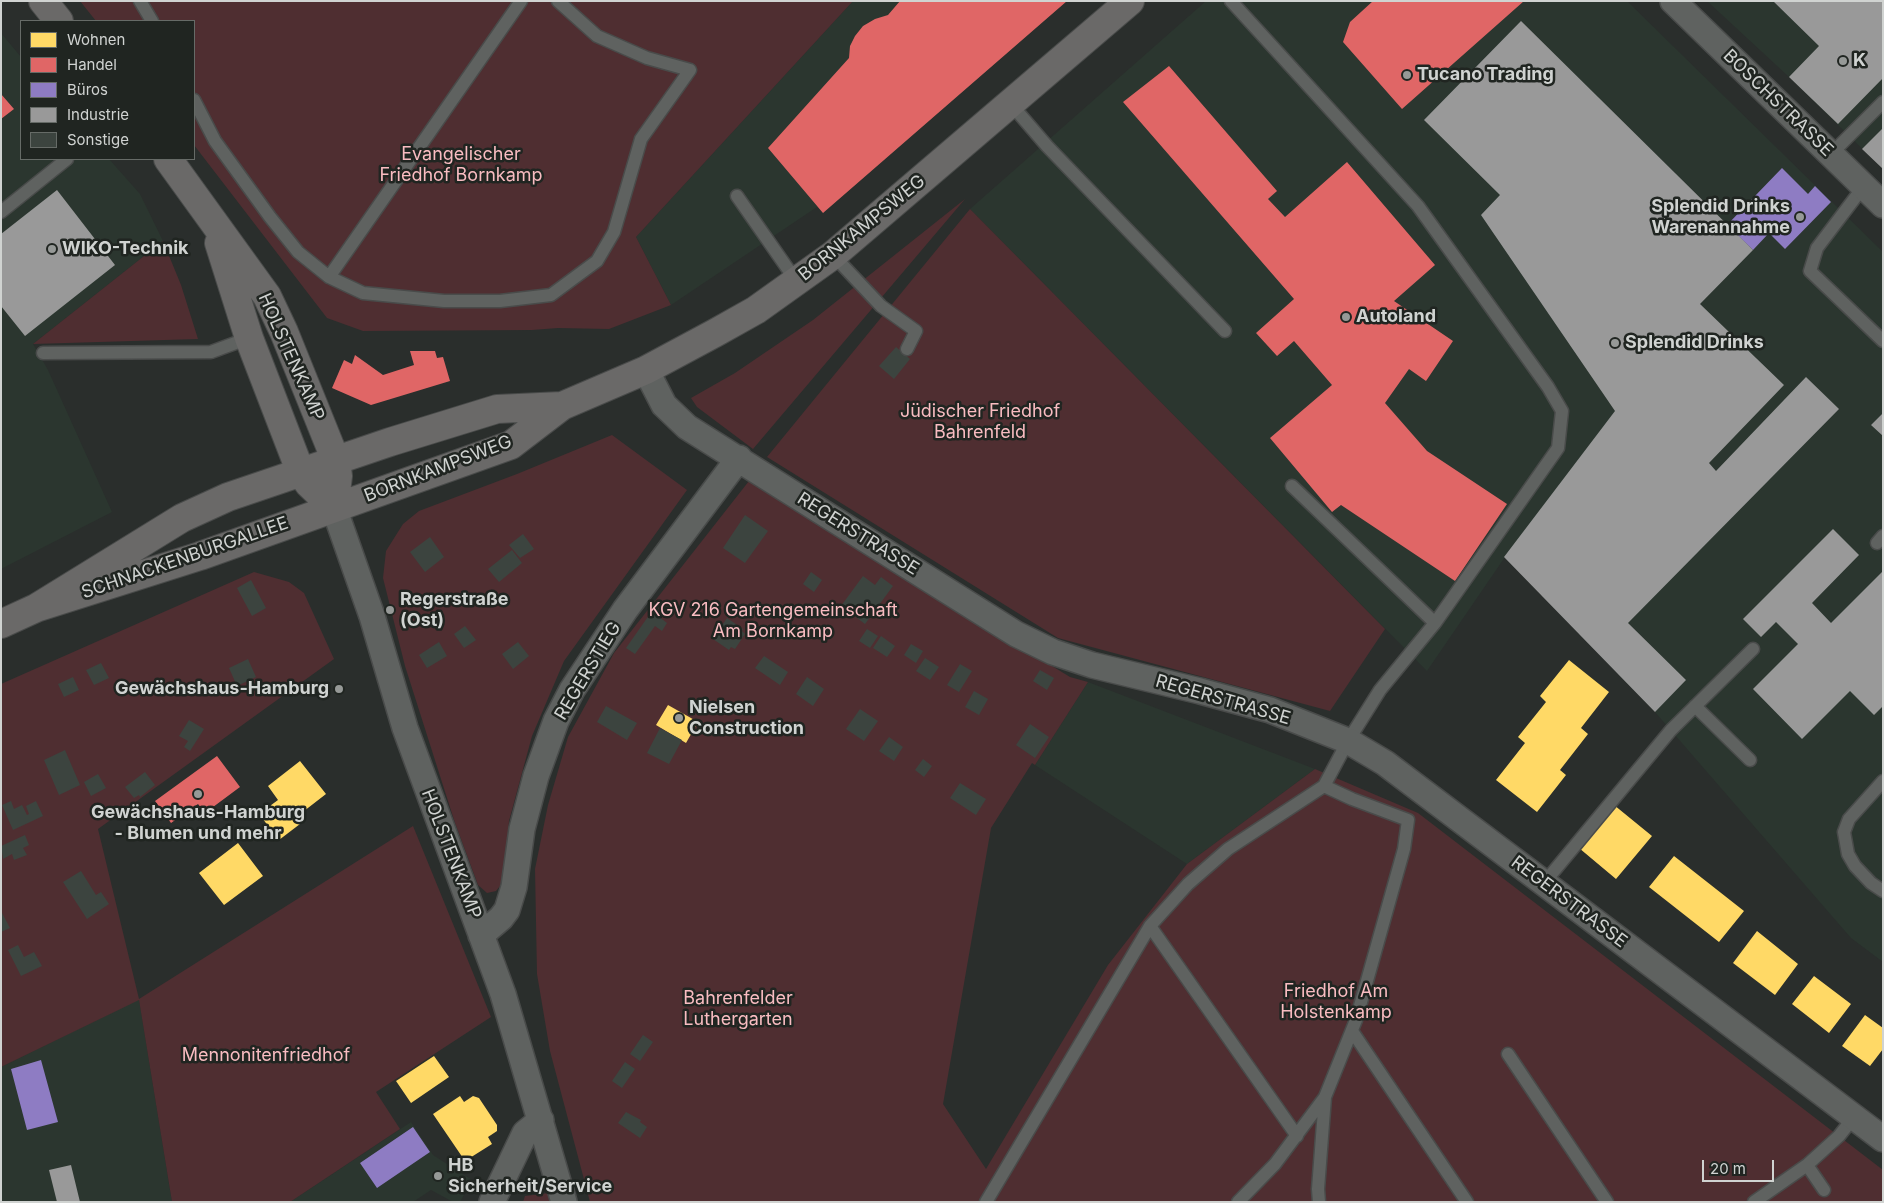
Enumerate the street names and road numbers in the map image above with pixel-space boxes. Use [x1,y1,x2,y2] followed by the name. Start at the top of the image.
[1718,45,1838,161] street label: BOSCHSTRASSE
[794,170,930,286] street label: BORNKAMPSWEG
[253,290,329,424] street label: HOLSTENKAMP
[361,431,515,507] street label: BORNKAMPSWEG
[793,488,923,580] street label: REGERSTRASSE
[79,512,291,604] street label: SCHNACKENBURGALLEE
[550,618,626,724] street label: REGERSTIEG
[1153,670,1293,730] street label: REGERSTRASSE
[416,786,486,922] street label: HOLSTENKAMP
[1507,851,1631,953] street label: REGERSTRASSE

